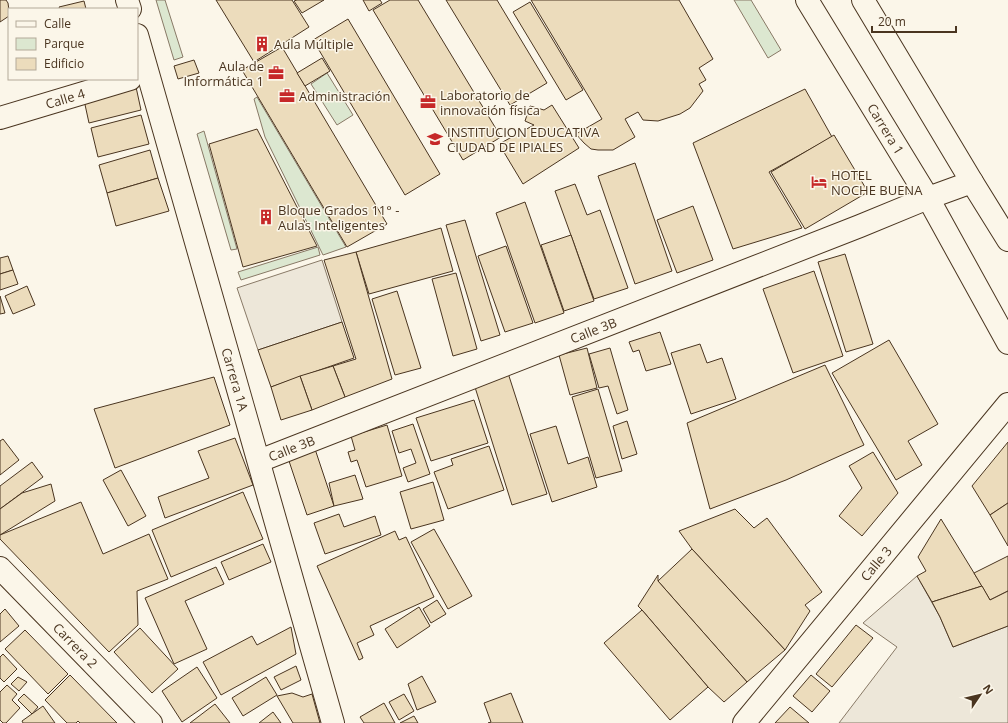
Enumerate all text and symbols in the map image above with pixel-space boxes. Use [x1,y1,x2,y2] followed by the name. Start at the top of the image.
[8,8,138,80] legend
[872,8,956,34] scale bar
[878,13,906,30] text: 20 m
[44,15,71,32] text: Calle
[44,35,84,52] text: Parque
[253,35,271,53] building icon: Aula Múltiple
[274,35,353,53] place label: Aula Múltiple
[44,55,84,72] text: Edificio
[183,57,264,90] place label: Aula de Informática 1
[267,64,285,82] office icon: Aula de Informática 1
[43,84,87,113] street label: Calle 4
[440,86,540,119] place label: Laboratorio de innovación física
[278,87,296,105] office icon: Administración
[299,87,390,105] place label: Administración
[419,93,437,111] office icon: Laboratorio de innovación física
[863,100,908,158] street label: Carrera 1
[447,123,600,156] place label: INSTITUCION EDUCATIVA CIUDAD DE IPIALES
[426,130,444,148] school or university icon: INSTITUCION EDUCATIVA CIUDAD DE IPIALES
[831,166,923,199] place label: HOTEL NOCHE BUENA
[810,173,828,191] hotel icon: HOTEL NOCHE BUENA
[278,201,399,234] place label: Bloque Grados 11° - Aulas Inteligentes
[257,208,275,226] building icon: Bloque Grados 11° - Aulas Inteligentes
[567,313,619,347] street label: Calle 3B
[218,346,253,414] street label: Carrera 1A
[266,431,317,465] street label: Calle 3B
[856,542,896,585] street label: Calle 3
[49,619,102,672] street label: Carrera 2
[960,675,1000,715] north arrow
[980,681,997,697] text: N

